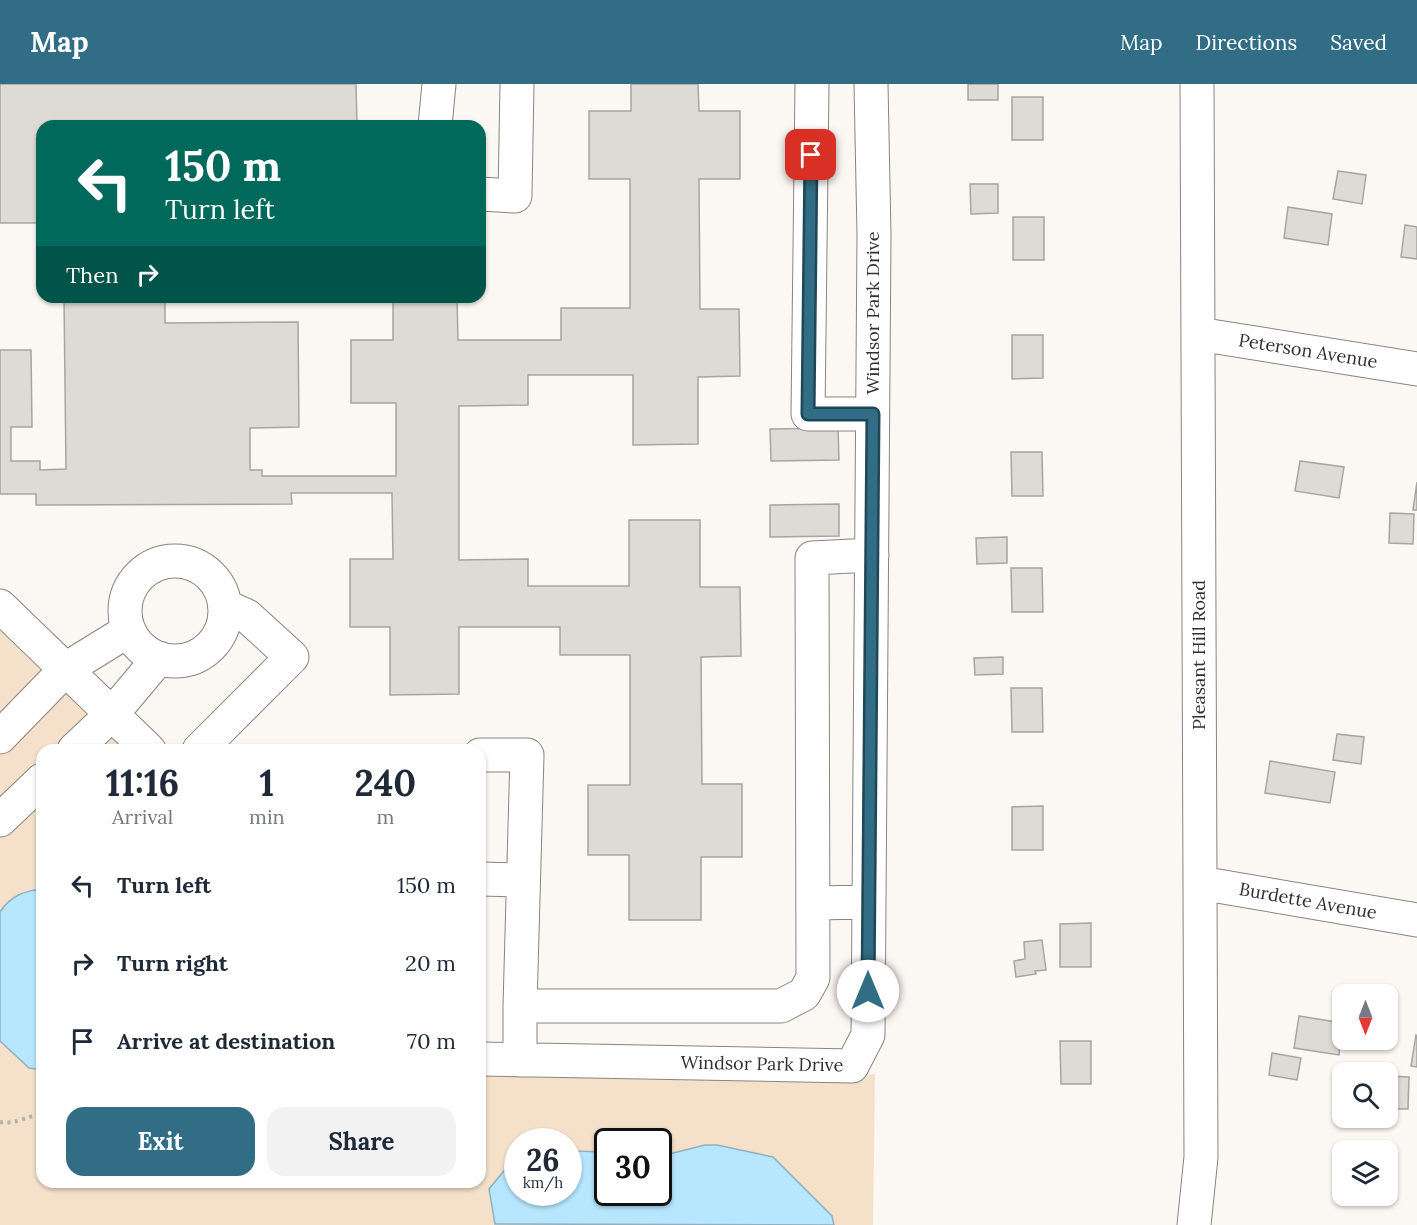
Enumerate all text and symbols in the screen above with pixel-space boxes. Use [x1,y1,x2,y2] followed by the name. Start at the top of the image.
[30,24,89,60] text: Map
[1120,29,1163,56] text: Map
[1196,29,1297,56] text: Directions
[1330,29,1387,56] text: Saved
[785,129,836,180] pin
[794,138,827,171] icon: arrive
[165,139,281,193] text: 150 m
[66,144,144,222] icon: left
[165,192,275,226] text: Turn left
[861,231,884,394] street label: Windsor Park Drive
[131,258,164,291] icon: right
[66,261,119,289] text: Then
[1237,328,1379,373] street label: Peterson Avenue
[1187,580,1210,730] street label: Pleasant Hill Road
[106,760,179,806] text: 11:16
[260,760,274,806] text: 1
[354,760,416,806] text: 240
[112,804,173,829] text: Arrival
[249,804,285,829] text: min
[376,804,394,829] text: m
[66,869,99,902] icon: left
[117,871,211,899] text: Turn left
[397,871,456,899] text: 150 m
[1237,877,1379,924] street label: Burdette Avenue
[66,947,99,980] icon: right
[117,949,228,977] text: Turn right
[405,949,456,977] text: 20 m
[836,959,900,1023] position arrow
[1332,984,1398,1050] north arrow
[1332,984,1398,1206] map controls
[66,1025,99,1058] icon: arrive
[117,1027,335,1055] text: Arrive at destination
[407,1027,456,1055] text: 70 m
[680,1051,844,1076] street label: Windsor Park Drive
[1332,1062,1398,1128] button: search
[66,1107,255,1176] button: Exit
[267,1107,456,1176] button: Share
[594,1128,672,1206] speed limit sign: 30
[1332,1140,1398,1206] button: layers
[526,1141,560,1179] text: 26
[523,1173,563,1192] text: km/h

